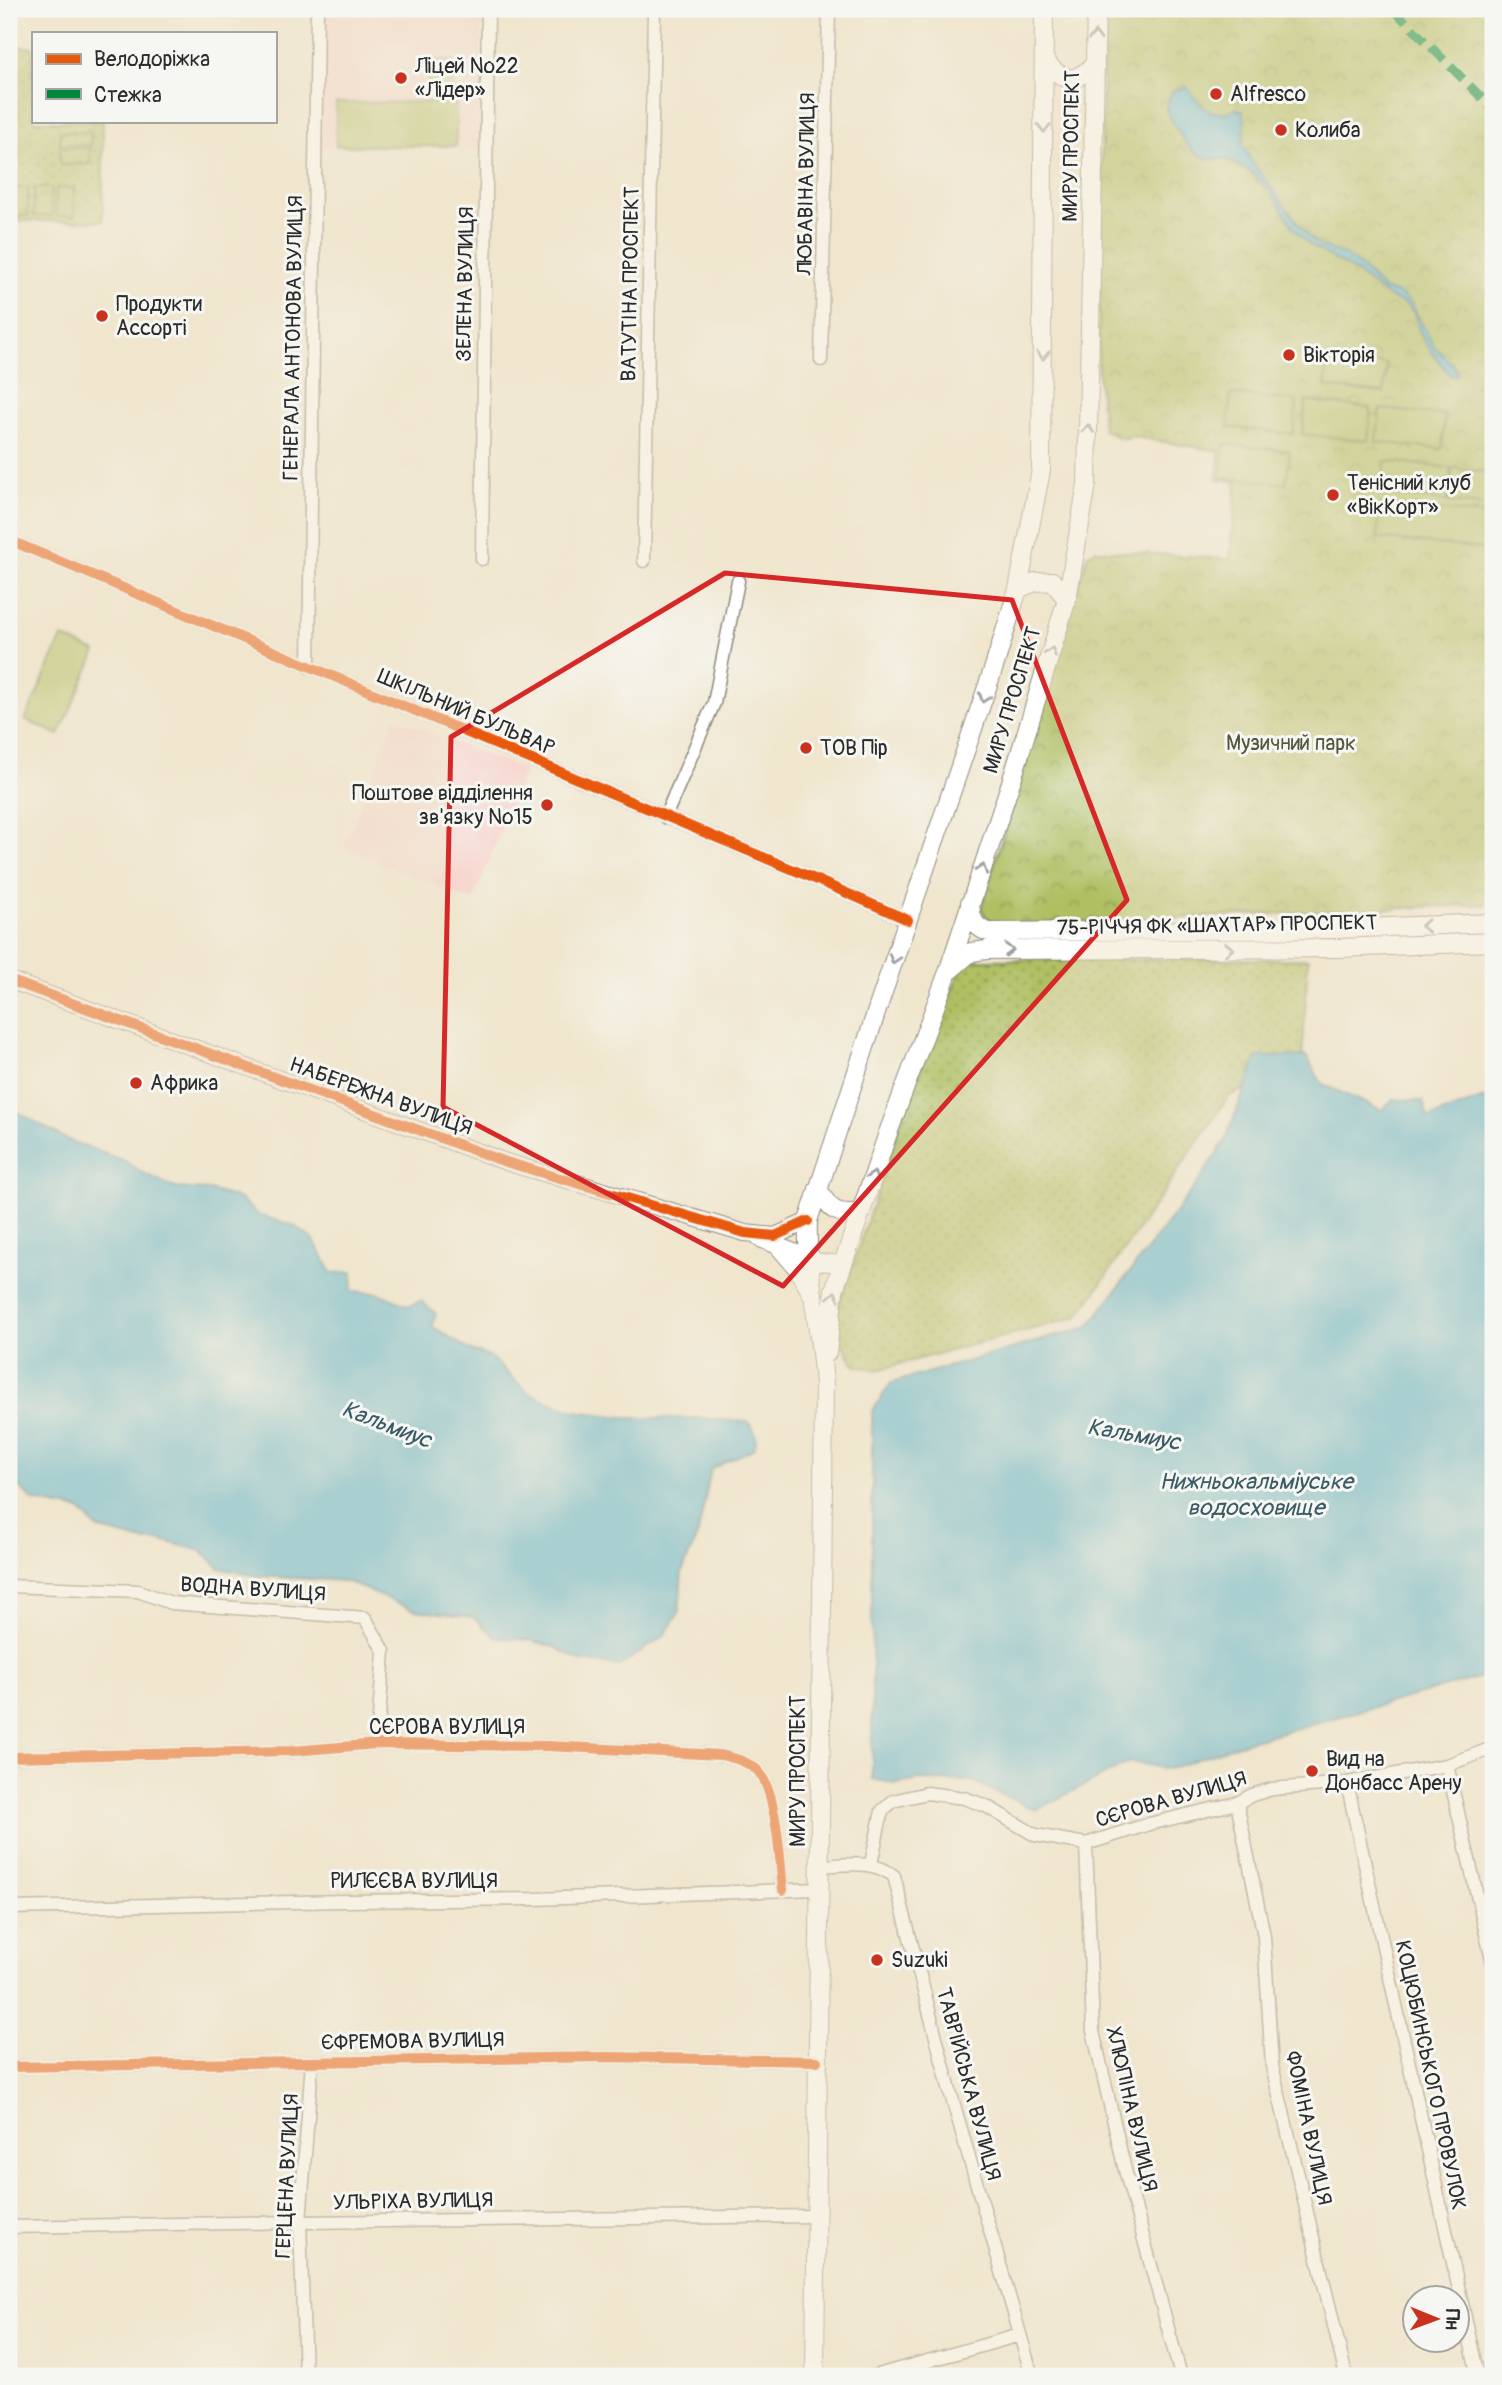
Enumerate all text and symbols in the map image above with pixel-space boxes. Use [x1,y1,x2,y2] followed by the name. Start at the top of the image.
[1088,31,1103,42] one-way arrow
[32,32,276,122] legend
[94,46,210,73] text: Велодоріжка
[414,53,518,104] place label: Ліцей №22 «Лідер»
[393,70,409,86] marker: Ліцей №22 «Лідер»
[1057,70,1086,222] street label: МИРУ ПРОСПЕКТ
[1230,81,1306,108] place label: Alfresco
[94,82,162,109] text: Стежка
[1208,86,1224,102] marker: Alfresco
[791,92,822,277] street label: ЛЮБАВІНА ВУЛИЦЯ
[1295,117,1361,144] place label: Колиба
[1273,122,1289,138] marker: Колиба
[1036,123,1052,133] one-way arrow
[615,186,646,382] street label: ВАТУТІНА ПРОСПЕКТ
[278,195,309,481] street label: ГЕНЕРАЛА АНТОНОВА ВУЛИЦЯ
[451,206,480,362] street label: ЗЕЛЕНА ВУЛИЦЯ
[116,291,202,342] place label: Продукти Ассорті
[94,308,110,324] marker: Продукти Ассорті
[1303,342,1375,369] place label: Вікторія
[1281,347,1297,363] marker: Вікторія
[1035,350,1050,361] one-way arrow
[1081,423,1096,434] one-way arrow
[1347,470,1471,521] place label: Тенісний клуб «ВікКорт»
[1325,487,1341,503] marker: Тенісний клуб «ВікКорт»
[977,623,1048,777] street label: МИРУ ПРОСПЕКТ
[1042,647,1057,659] one-way arrow
[373,663,559,762] street label: ШКІЛЬНИЙ БУЛЬВАР
[978,691,992,703] one-way arrow
[1226,730,1356,757] park label: Музичний парк
[820,735,888,762] place label: ТОВ Пір
[798,740,814,756] marker: ТОВ Пір
[352,780,533,831] place label: Поштове відділення зв'язку №15
[539,797,555,813] marker: Поштове відділення зв'язку №15
[974,863,988,876] one-way arrow
[1057,909,1378,942] street label: 75-РІЧЧЯ ФК «ШАХТАР» ПРОСПЕКТ
[1419,918,1430,933] one-way arrow
[1004,942,1015,958] one-way arrow
[1224,942,1235,957] one-way arrow
[889,953,903,965] one-way arrow
[286,1051,476,1142] street label: НАБЕРЕЖНА ВУЛИЦЯ
[150,1070,218,1097] place label: Африка
[128,1075,144,1091] marker: Африка
[865,1170,880,1182] one-way arrow
[826,1290,841,1302] one-way arrow
[338,1394,437,1455] water label: Кальмиус
[1085,1412,1184,1457] water label: Кальмиус
[1159,1467,1356,1522] water label: Нижньокальміуське водосховище
[179,1571,327,1608] street label: ВОДНА ВУЛИЦЯ
[785,1695,812,1847] street label: МИРУ ПРОСПЕКТ
[369,1714,525,1741] street label: СЄРОВА ВУЛИЦЯ
[1325,1746,1461,1797] place label: Вид на Донбасс Арену
[1304,1763,1320,1779] marker: Вид на Донбасс Арену
[1092,1765,1250,1834] street label: СЄРОВА ВУЛИЦЯ
[330,1868,498,1895] street label: РИЛЄЄВА ВУЛИЦЯ
[1389,1938,1472,2212] street label: КОЦЮБИНСЬКОГО ПРОВУЛОК
[891,1947,948,1974] place label: Suzuki
[869,1952,885,1968] marker: Suzuki
[930,1985,1007,2184] street label: ТАВРІЙСЬКА ВУЛИЦЯ
[1099,2024,1164,2194] street label: ХЛЮПІНА ВУЛИЦЯ
[321,2026,505,2057] street label: ЄФРЕМОВА ВУЛИЦЯ
[1279,2049,1338,2208] street label: ФОМІНА ВУЛИЦЯ
[270,2093,305,2259] street label: ГЕРЦЕНА ВУЛИЦЯ
[333,2187,493,2216] street label: УЛЬРІХА ВУЛИЦЯ
[1400,2284,1470,2354] north arrow
[1440,2309,1464,2330] text: Пн

